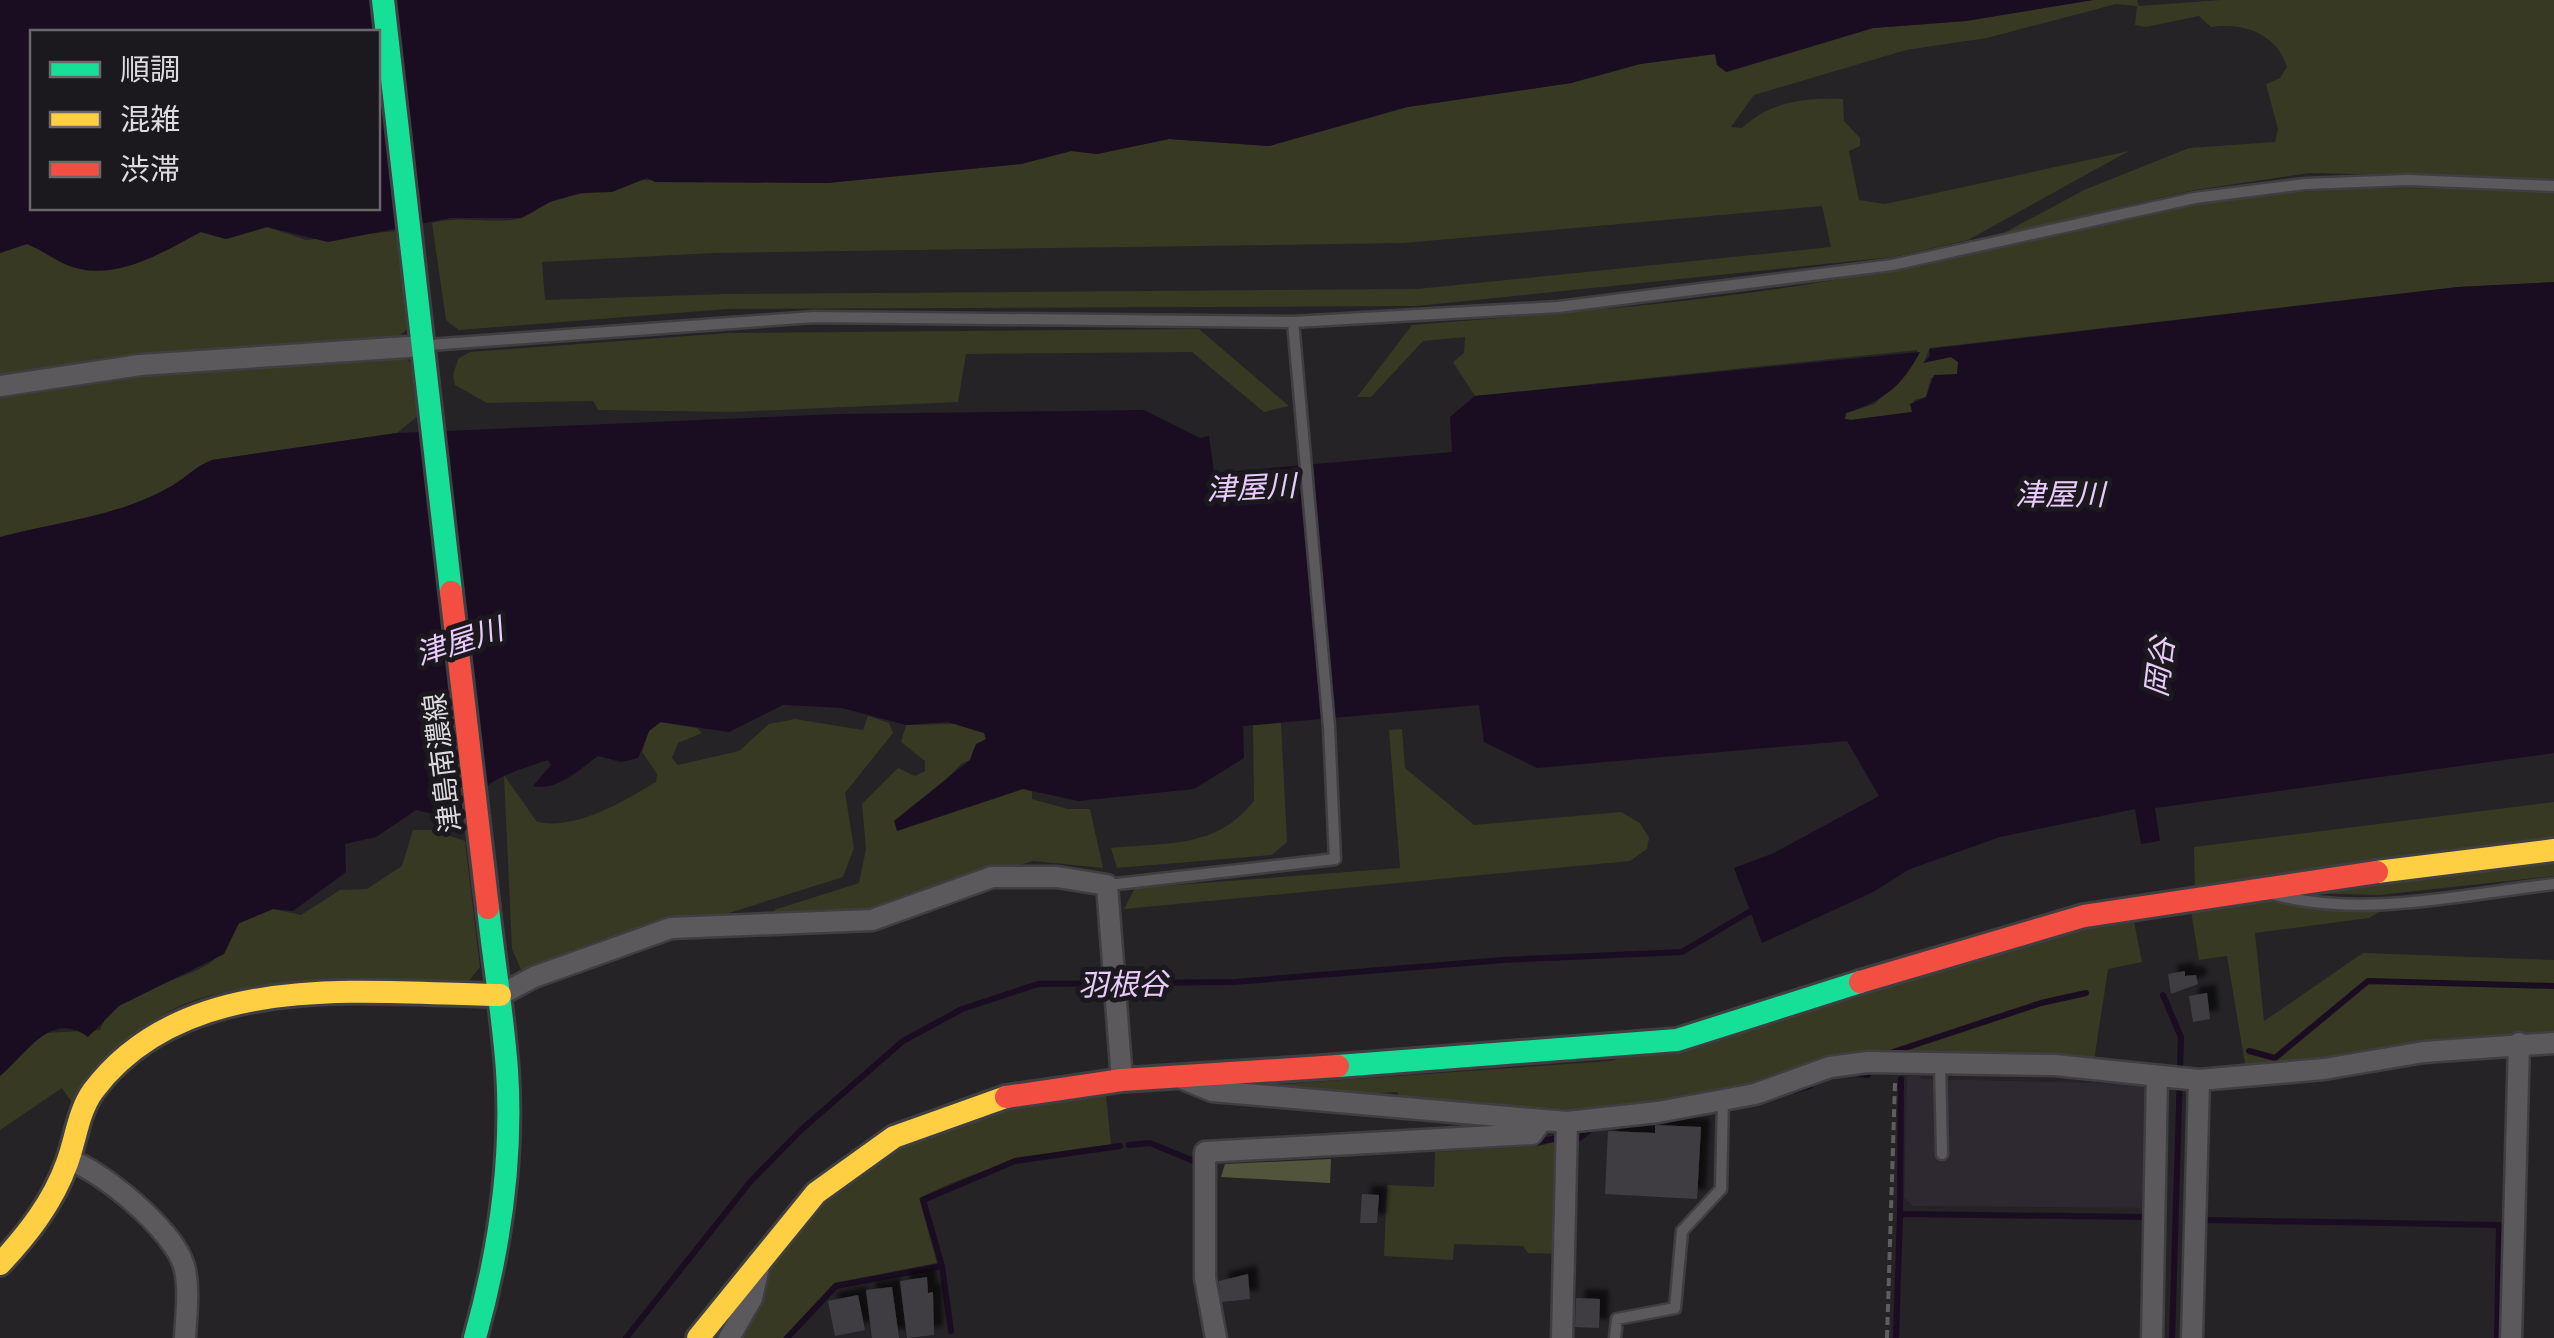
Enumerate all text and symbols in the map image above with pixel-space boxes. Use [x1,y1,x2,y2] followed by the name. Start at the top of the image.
[30,30,380,210] legend
[120,50,180,88] text: 順調
[120,100,180,138] text: 混雑
[120,150,180,188] text: 渋滞
[1205,466,1300,508] water label: 津屋川
[2015,475,2108,513] water label: 津屋川
[410,608,511,673] water label: 津屋川
[2136,632,2182,699] water label: 岡谷
[416,691,468,835] street label: 津島南濃線
[1078,964,1171,1004] water label: 羽根谷

